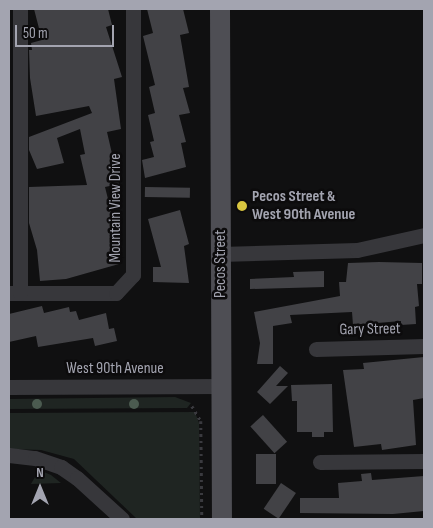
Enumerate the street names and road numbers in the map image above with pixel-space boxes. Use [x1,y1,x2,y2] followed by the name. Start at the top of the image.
[106,153,126,263] street label: Mountain View Drive
[211,230,231,298] street label: Pecos Street
[339,320,401,340] street label: Gary Street
[66,359,164,379] street label: West 90th Avenue

